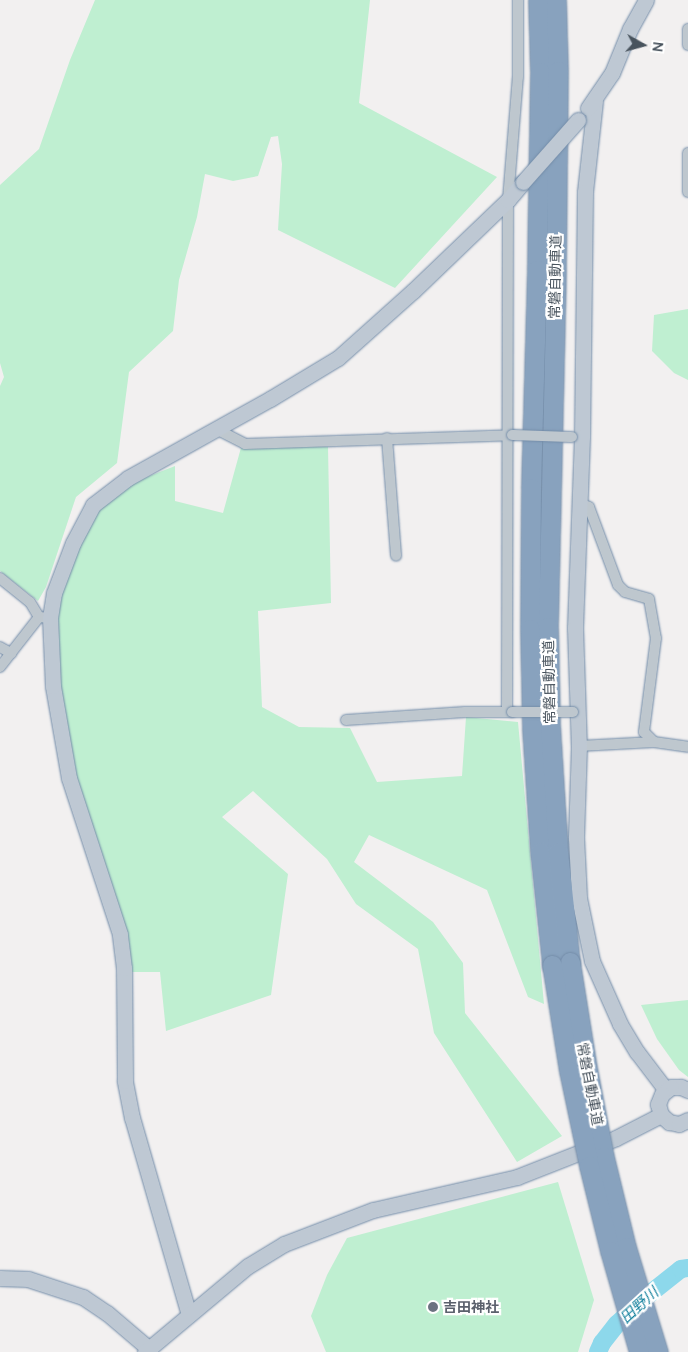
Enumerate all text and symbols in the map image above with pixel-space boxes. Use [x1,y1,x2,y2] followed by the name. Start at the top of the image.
[618,20,668,70] north arrow
[648,41,668,53] text: N
[546,235,564,319] street label: 常磐自動車道
[540,640,558,724] street label: 常磐自動車道
[574,1041,606,1127] street label: 常磐自動車道
[616,1283,662,1327] water label: 田野川
[443,1299,499,1315] place label: 吉田神社
[427,1301,439,1313] marker: 吉田神社

